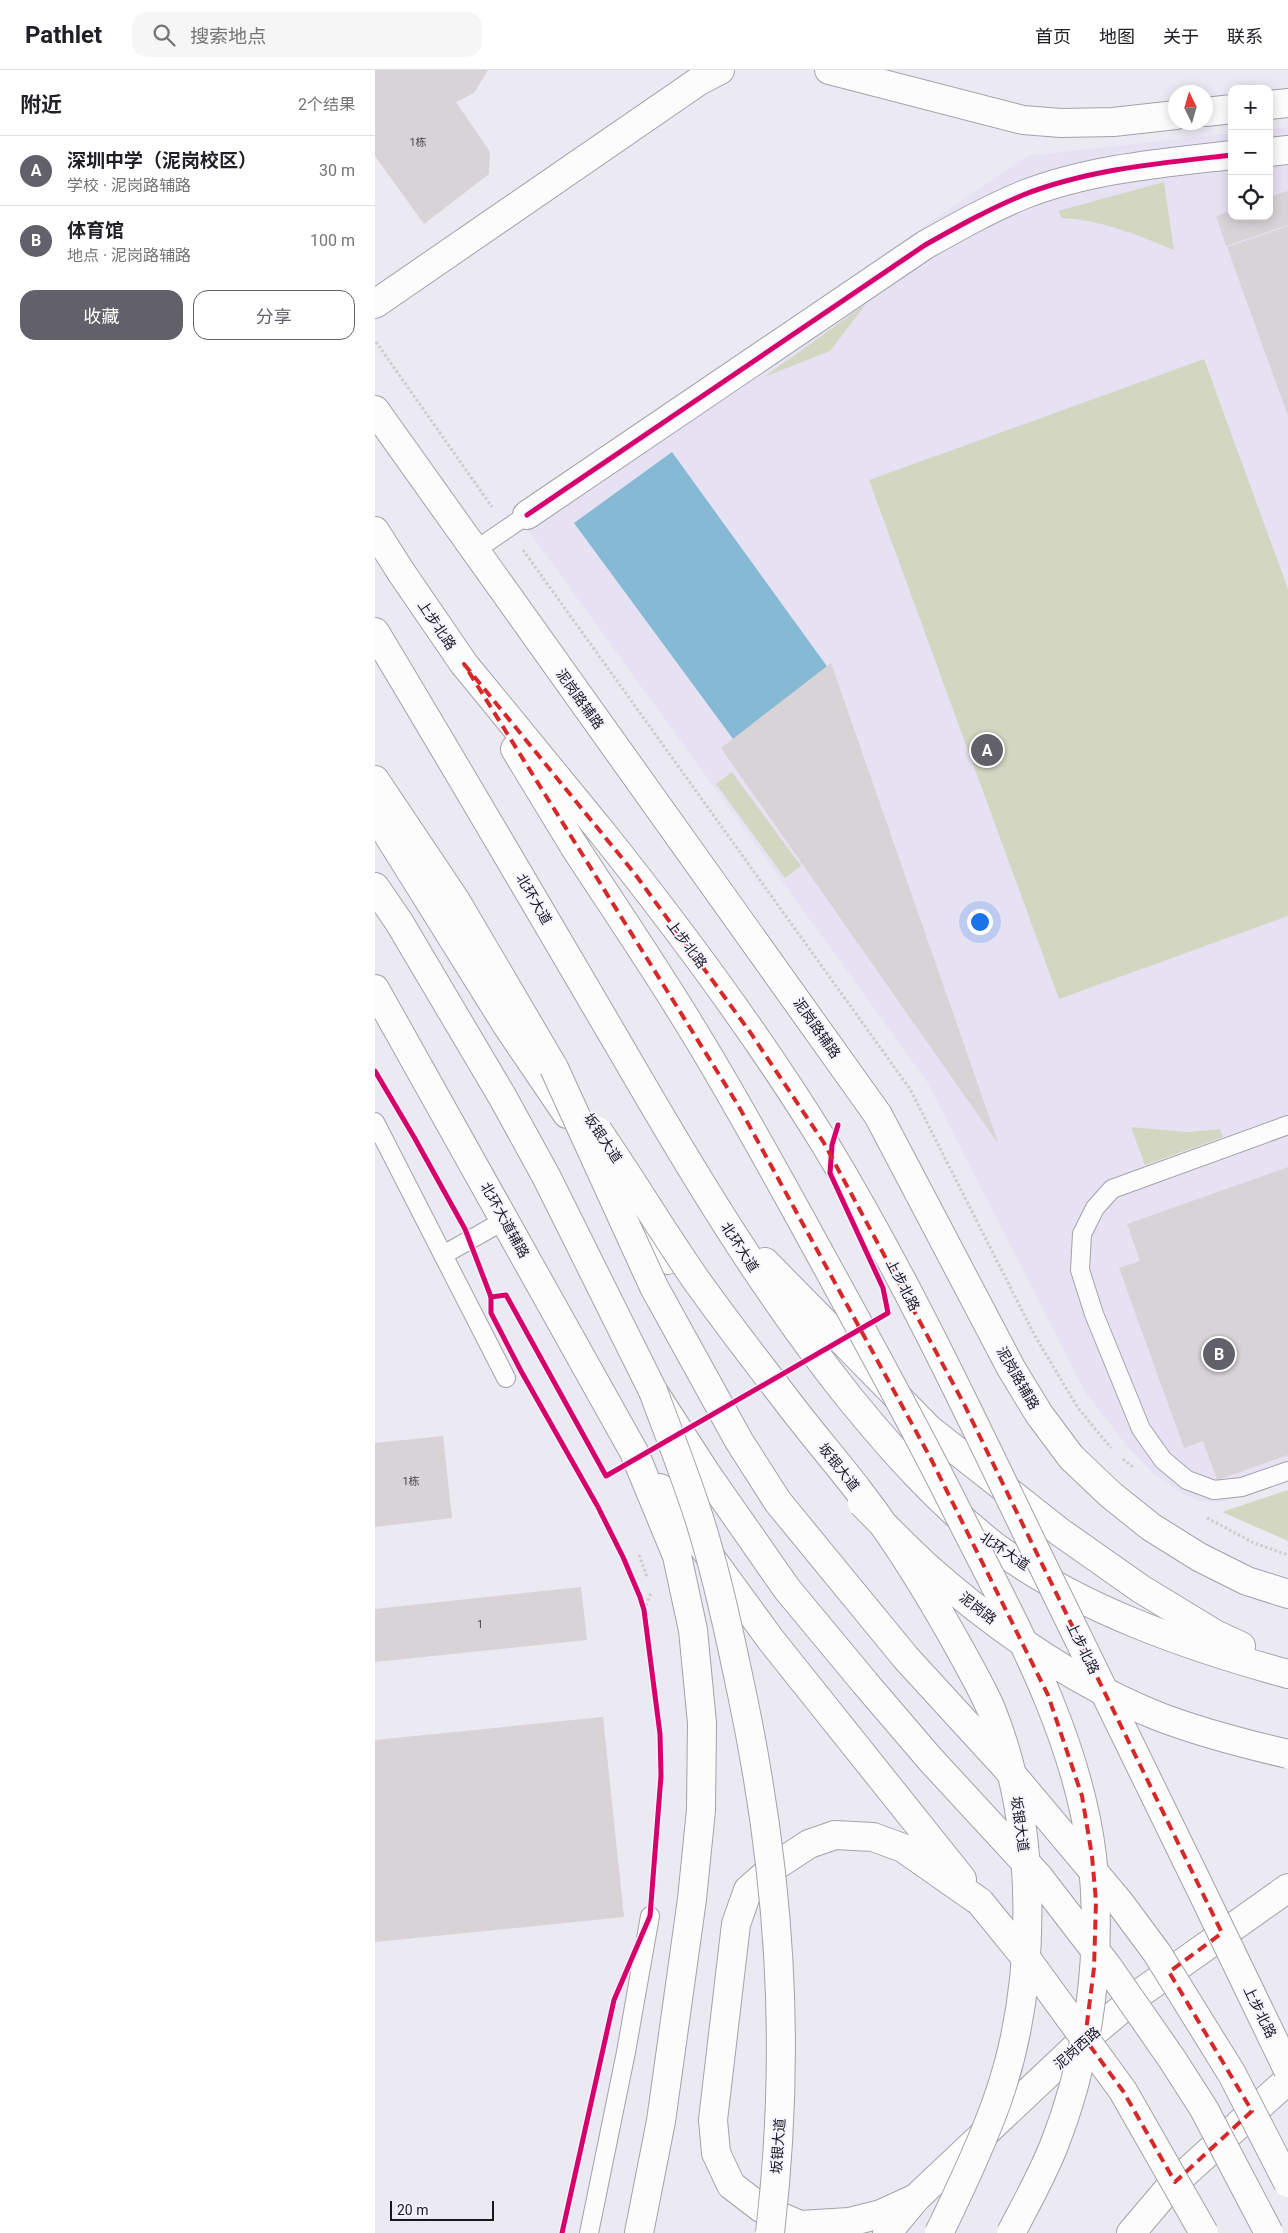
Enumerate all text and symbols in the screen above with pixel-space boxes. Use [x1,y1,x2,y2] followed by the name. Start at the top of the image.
[132,12,482,57] search box
[25,21,102,49] text: Pathlet
[150,21,178,49] icon: search
[190,25,266,48] text: 搜索地点
[1035,26,1071,47] text: 首页
[1099,26,1135,47] text: 地图
[1163,26,1199,47] text: 关于
[1227,26,1263,47] text: 联系
[1168,85,1213,130] north arrow
[1228,85,1273,220] map controls
[1228,85,1273,130] button: +
[20,93,62,117] text: 附近
[298,95,355,114] text: 2个结果
[1228,130,1273,175] button: −
[409,136,427,149] house number: 1栋
[67,149,257,172] text: 深圳中学（泥岗校区）
[31,161,41,180] text: A
[319,161,355,180] text: 30 m
[1228,175,1273,220] button: locate
[67,176,191,195] text: 学校 · 泥岗路辅路
[67,219,124,242] text: 体育馆
[31,231,41,250] text: B
[310,231,355,250] text: 100 m
[67,246,191,265] text: 地点 · 泥岗路辅路
[20,290,183,340] button: 收藏
[193,290,355,340] button: 分享
[415,597,459,653] street label: 上步北路
[553,666,607,732] street label: 泥岗路辅路
[971,731,1003,769] pin: A
[513,871,555,927] street label: 北环大道
[967,909,993,935] your location
[664,917,710,971] street label: 上步北路
[790,995,844,1061] street label: 泥岗路辅路
[581,1110,625,1166] street label: 坂银大道
[478,1179,532,1261] street label: 北环大道辅路
[718,1219,762,1275] street label: 北环大道
[883,1256,923,1314] street label: 上步北路
[1203,1335,1235,1373] pin: B
[994,1344,1042,1412] street label: 泥岗路辅路
[815,1440,863,1494] street label: 坂银大道
[402,1475,420,1488] house number: 1栋
[977,1529,1033,1573] street label: 北环大道
[957,1589,999,1627] street label: 泥岗路
[477,1618,483,1631] house number: 1
[1064,1619,1102,1677] street label: 上步北路
[1008,1795,1032,1853] street label: 坂银大道
[1241,1983,1279,2041] street label: 上步北路
[1051,2024,1103,2072] street label: 泥岗西路
[768,2118,788,2174] street label: 坂银大道
[390,2198,494,2221] scale bar
[397,2202,429,2218] text: 20 m

